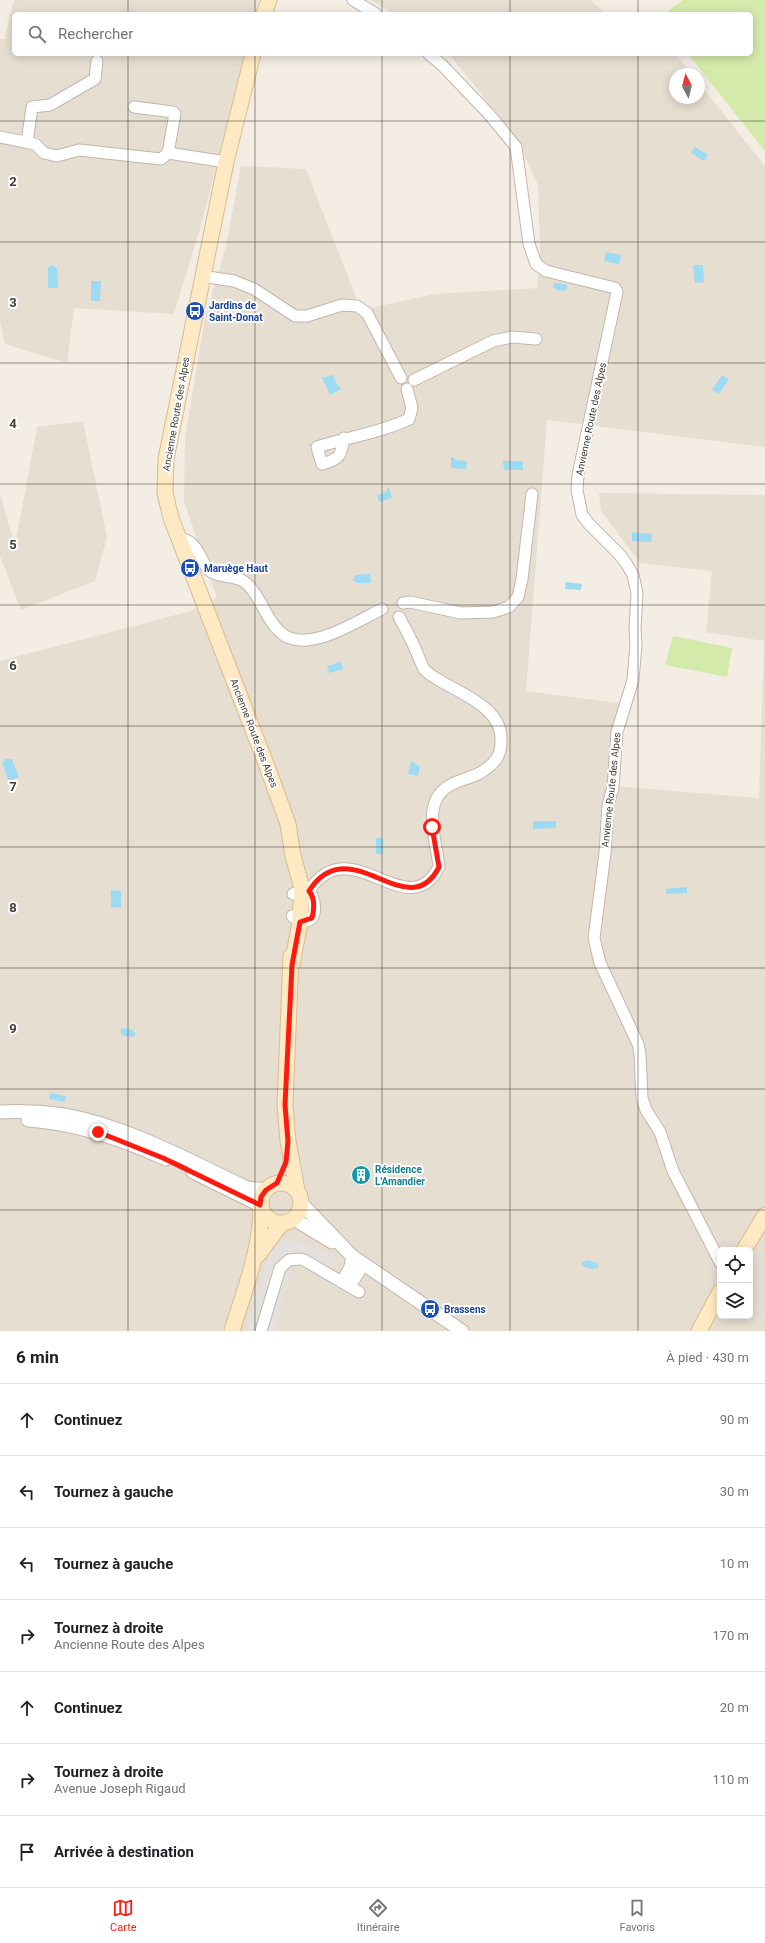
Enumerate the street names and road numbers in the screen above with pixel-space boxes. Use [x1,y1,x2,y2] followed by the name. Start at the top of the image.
[161,356,191,472] street label: Ancienne Route des Alpes
[574,361,608,477] street label: Anvienne Route des Alpes
[228,677,280,789] street label: Ancienne Route des Alpes
[599,732,623,848] street label: Anvienne Route des Alpes

